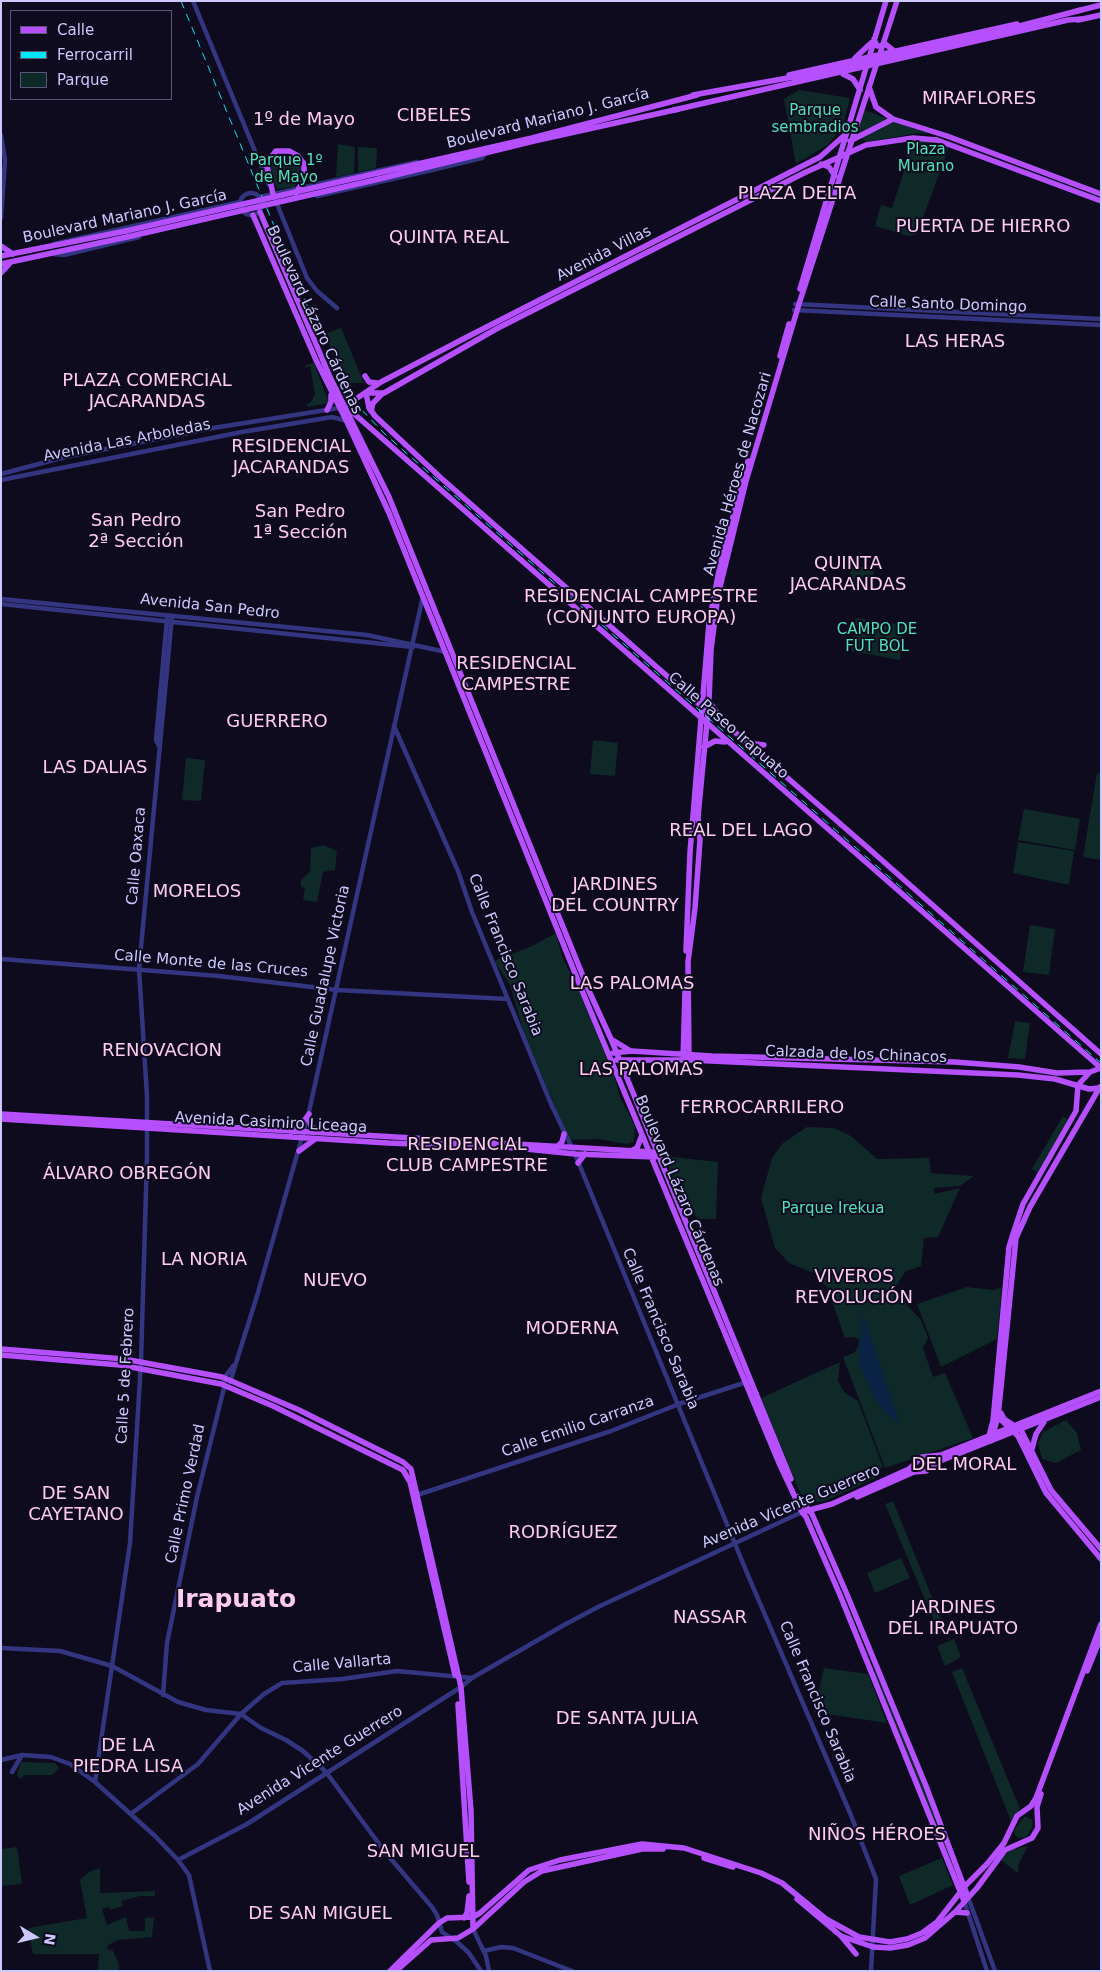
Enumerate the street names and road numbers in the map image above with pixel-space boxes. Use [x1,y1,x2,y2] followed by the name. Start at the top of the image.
[445,85,651,153] street label: Boulevard Mariano J. García
[21,187,229,247] street label: Boulevard Mariano J. García
[554,222,654,286] street label: Avenida Villas
[262,223,366,417] street label: Boulevard Lázaro Cárdenas
[869,293,1027,317] street label: Calle Santo Domingo
[700,370,776,578] street label: Avenida Héroes de Nacozari
[42,416,212,466] street label: Avenida Las Arboledas
[139,591,281,623] street label: Avenida San Pedro
[664,669,792,783] street label: Calle Paseo Irapuato
[124,806,150,906] street label: Calle Oaxaca
[464,871,546,1039] street label: Calle Francisco Sarabia
[298,884,354,1068] street label: Calle Guadalupe Victoria
[113,947,309,981] street label: Calle Monte de las Cruces
[765,1043,947,1067] street label: Calzada de los Chinacos
[630,1093,728,1289] street label: Boulevard Lázaro Cárdenas
[174,1109,368,1137] street label: Avenida Casimiro Liceaga
[618,1246,702,1412] street label: Calle Francisco Sarabia
[113,1307,139,1445] street label: Calle 5 de Febrero
[499,1392,657,1462] street label: Calle Emilio Carranza
[162,1423,210,1565] street label: Calle Primo Verdad
[699,1461,883,1553] street label: Avenida Vicente Guerrero
[775,1619,859,1785] street label: Calle Francisco Sarabia
[292,1651,392,1677] street label: Calle Vallarta
[234,1703,406,1819] street label: Avenida Vicente Guerrero

